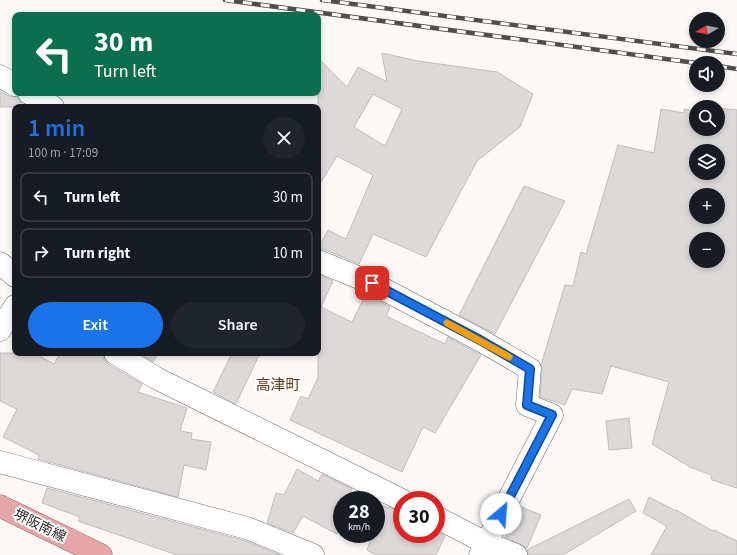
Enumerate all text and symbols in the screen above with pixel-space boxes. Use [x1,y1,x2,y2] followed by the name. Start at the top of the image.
[689,12,725,48] north arrow
[689,12,725,268] map controls
[94,22,153,62] text: 30 m
[28,28,80,80] icon: left
[689,56,725,92] button: sound
[94,59,156,84] text: Turn left
[689,100,725,136] button: search
[28,111,85,146] text: 1 min
[263,117,305,159] button: close
[28,144,98,162] text: 100 m · 17:09
[689,144,725,180] button: layers
[30,186,52,208] icon: left
[64,187,120,208] text: Turn left
[273,187,303,208] text: 30 m
[689,188,725,224] button: +
[689,232,725,268] button: −
[30,242,52,264] icon: right
[64,243,130,264] text: Turn right
[273,243,303,264] text: 10 m
[355,266,389,300] pin
[361,272,383,294] icon: arrive
[28,302,163,348] button: Exit
[171,302,305,348] button: Share
[255,375,301,396] district label: 高津町
[393,491,445,543] speed limit sign: 30
[480,493,522,535] position arrow
[348,498,370,526] text: 28
[10,505,69,547] street label: 堺阪南線
[348,520,370,534] text: km/h

